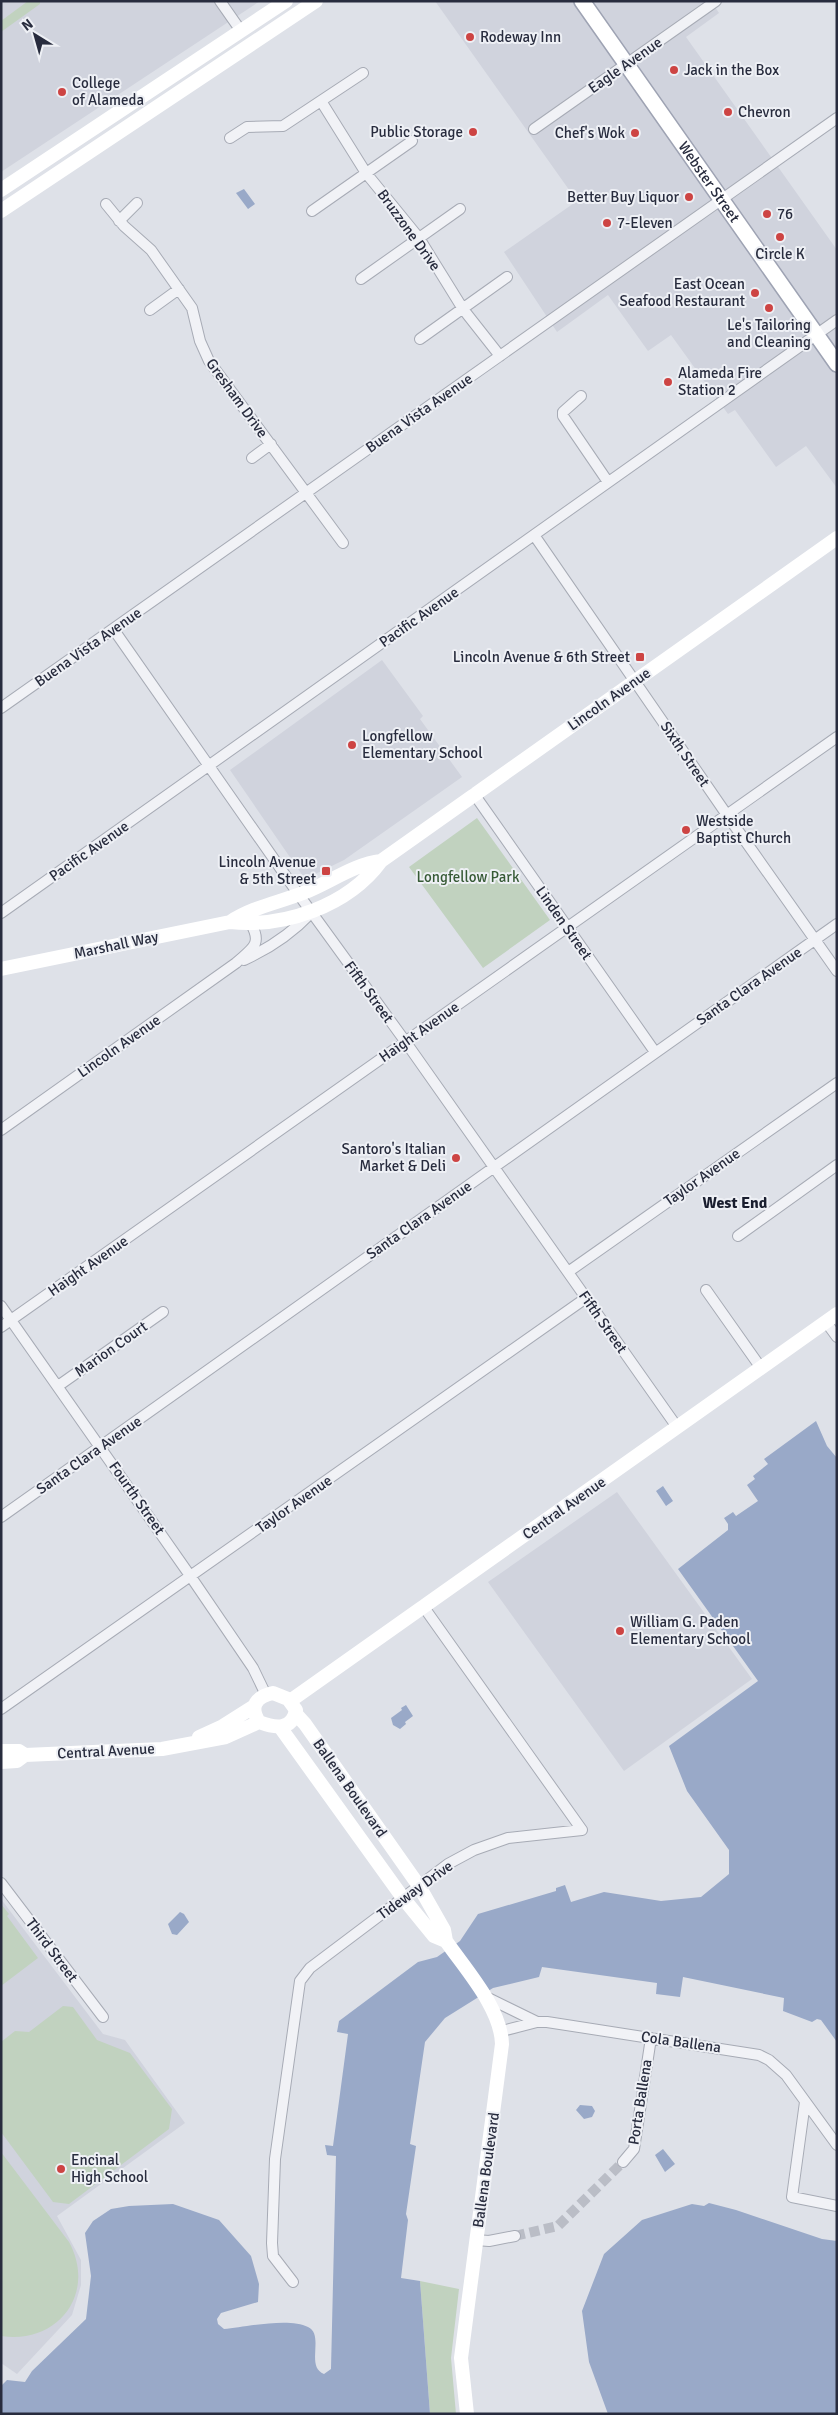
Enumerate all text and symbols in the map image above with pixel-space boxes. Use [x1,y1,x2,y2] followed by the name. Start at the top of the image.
[10,10,60,60] north arrow
[18,15,36,35] text: N
[480,28,561,46] place label: Rodeway Inn
[464,31,476,43] marker: Rodeway Inn
[585,33,665,97] street label: Eagle Avenue
[684,61,779,79] place label: Jack in the Box
[668,64,680,76] marker: Jack in the Box
[72,74,144,109] place label: College of Alameda
[56,86,68,98] marker: College of Alameda
[738,103,791,121] place label: Chevron
[722,106,734,118] marker: Chevron
[370,123,463,141] place label: Public Storage
[555,124,625,142] place label: Chef's Wok
[467,126,479,138] marker: Public Storage
[629,127,641,139] marker: Chef's Wok
[674,138,744,226] street label: Webster Street
[373,186,445,274] street label: Bruzzone Drive
[567,188,679,206] place label: Better Buy Liquor
[683,191,695,203] marker: Better Buy Liquor
[777,205,793,223] place label: 76
[761,208,773,220] marker: 76
[617,214,673,232] place label: 7-Eleven
[601,217,613,229] marker: 7-Eleven
[774,231,786,243] marker: Circle K
[755,245,805,263] place label: Circle K
[619,275,745,310] place label: East Ocean Seafood Restaurant
[749,287,761,299] marker: East Ocean Seafood Restaurant
[763,302,775,314] marker: Le's Tailoring and Cleaning
[727,316,811,351] place label: Le's Tailoring and Cleaning
[202,355,272,441] street label: Gresham Drive
[678,364,762,399] place label: Alameda Fire Station 2
[362,369,476,457] street label: Buena Vista Avenue
[662,376,674,388] marker: Alameda Fire Station 2
[376,583,462,651] street label: Pacific Avenue
[31,603,145,691] street label: Buena Vista Avenue
[453,648,630,666] place label: Lincoln Avenue & 6th Street
[634,651,646,663] marker: Lincoln Avenue & 6th Street
[564,664,654,734] street label: Lincoln Avenue
[657,718,713,790] street label: Sixth Street
[362,727,483,762] place label: Longfellow Elementary School
[346,739,358,751] marker: Longfellow Elementary School
[696,812,791,847] place label: Westside Baptist Church
[46,817,132,885] street label: Pacific Avenue
[680,824,692,836] marker: Westside Baptist Church
[219,853,316,888] place label: Lincoln Avenue & 5th Street
[320,865,332,877] marker: Lincoln Avenue & 5th Street
[417,868,520,886] park label: Longfellow Park
[532,883,596,963] street label: Linden Street
[72,927,160,963] street label: Marshall Way
[693,943,805,1029] street label: Santa Clara Avenue
[341,958,397,1026] street label: Fifth Street
[376,998,462,1066] street label: Haight Avenue
[74,1011,164,1081] street label: Lincoln Avenue
[342,1140,446,1175] place label: Santoro's Italian Market & Deli
[661,1144,743,1210] street label: Taylor Avenue
[450,1152,462,1164] marker: Santoro's Italian Market & Deli
[363,1177,475,1263] street label: Santa Clara Avenue
[703,1193,768,1213] district label: West End
[45,1232,131,1300] street label: Haight Avenue
[575,1287,631,1357] street label: Fifth Street
[71,1317,151,1381] street label: Marion Court
[33,1412,145,1498] street label: Santa Clara Avenue
[105,1458,169,1538] street label: Fourth Street
[253,1471,335,1537] street label: Taylor Avenue
[519,1473,609,1543] street label: Central Avenue
[630,1613,751,1648] place label: William G. Paden Elementary School
[614,1625,626,1637] marker: William G. Paden Elementary School
[309,1735,391,1841] street label: Ballena Boulevard
[57,1739,155,1763] street label: Central Avenue
[374,1857,456,1923] street label: Tideway Drive
[22,1915,82,1985] street label: Third Street
[640,2027,722,2057] street label: Cola Ballena
[624,2058,656,2146] street label: Porta Ballena
[469,2111,503,2229] street label: Ballena Boulevard
[71,2151,148,2186] place label: Encinal High School
[55,2163,67,2175] marker: Encinal High School

